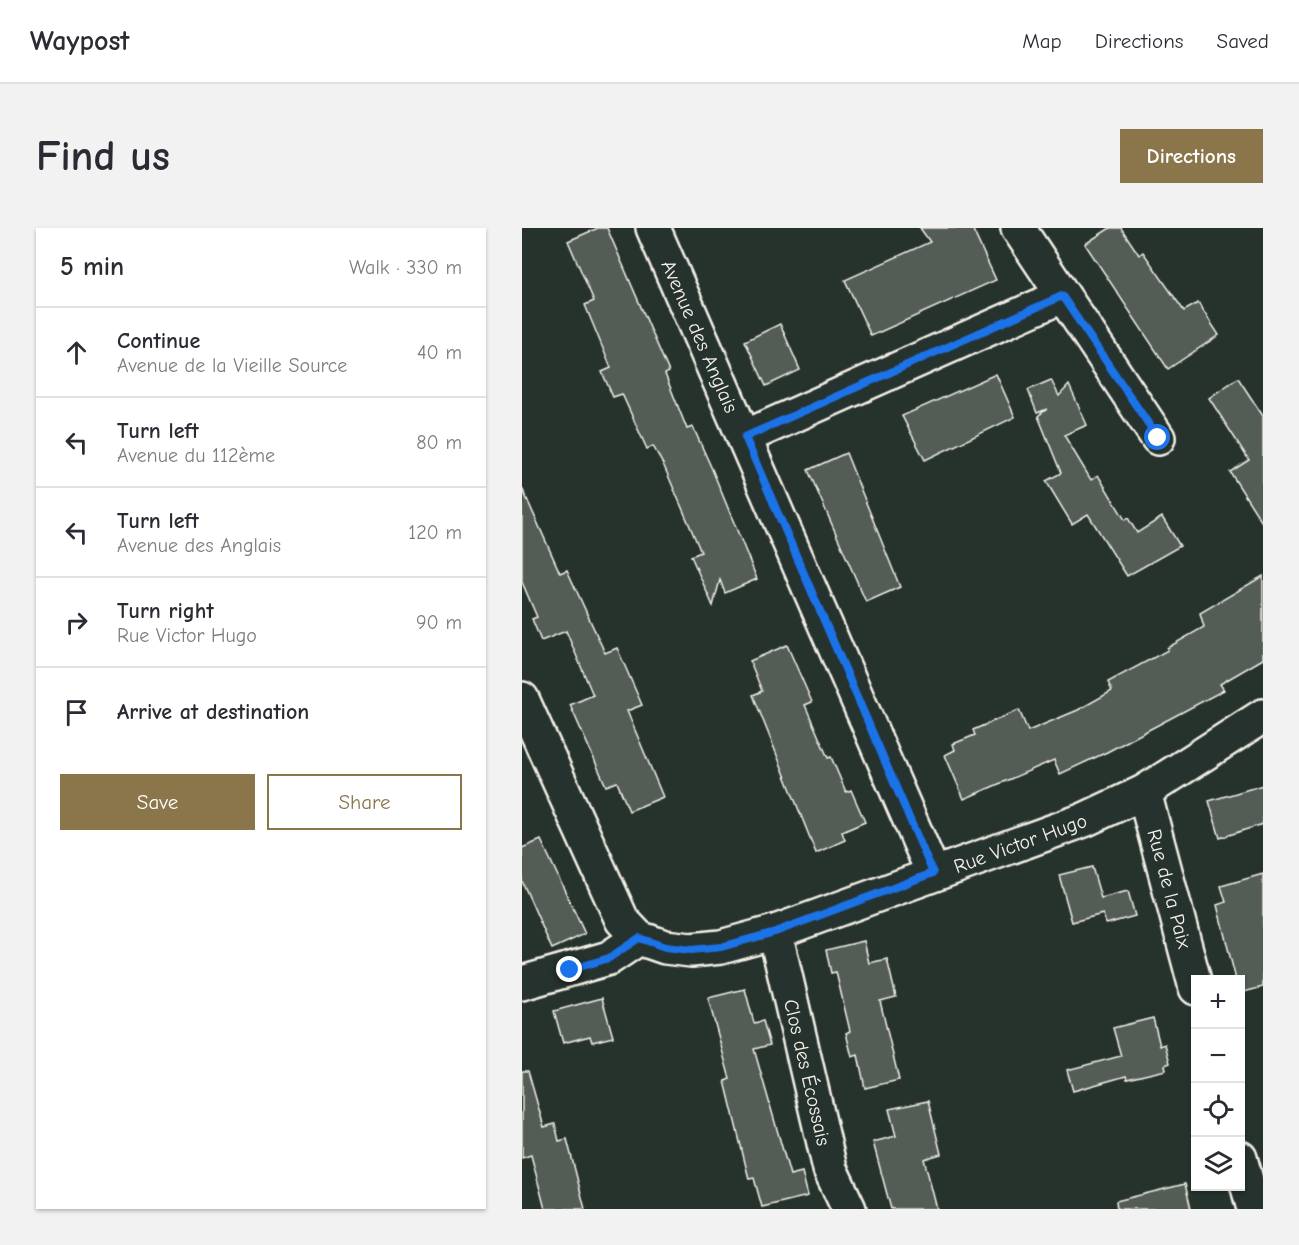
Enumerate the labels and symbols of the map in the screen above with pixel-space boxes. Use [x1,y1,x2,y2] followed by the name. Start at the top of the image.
[656,257,743,416] street label: Avenue des Anglais
[1144,424,1170,450] route start
[951,809,1090,878] street label: Rue Victor Hugo
[1142,827,1196,951] street label: Rue de la Paix
[556,956,582,982] route end
[779,997,835,1148] street label: Clos des Écossais

